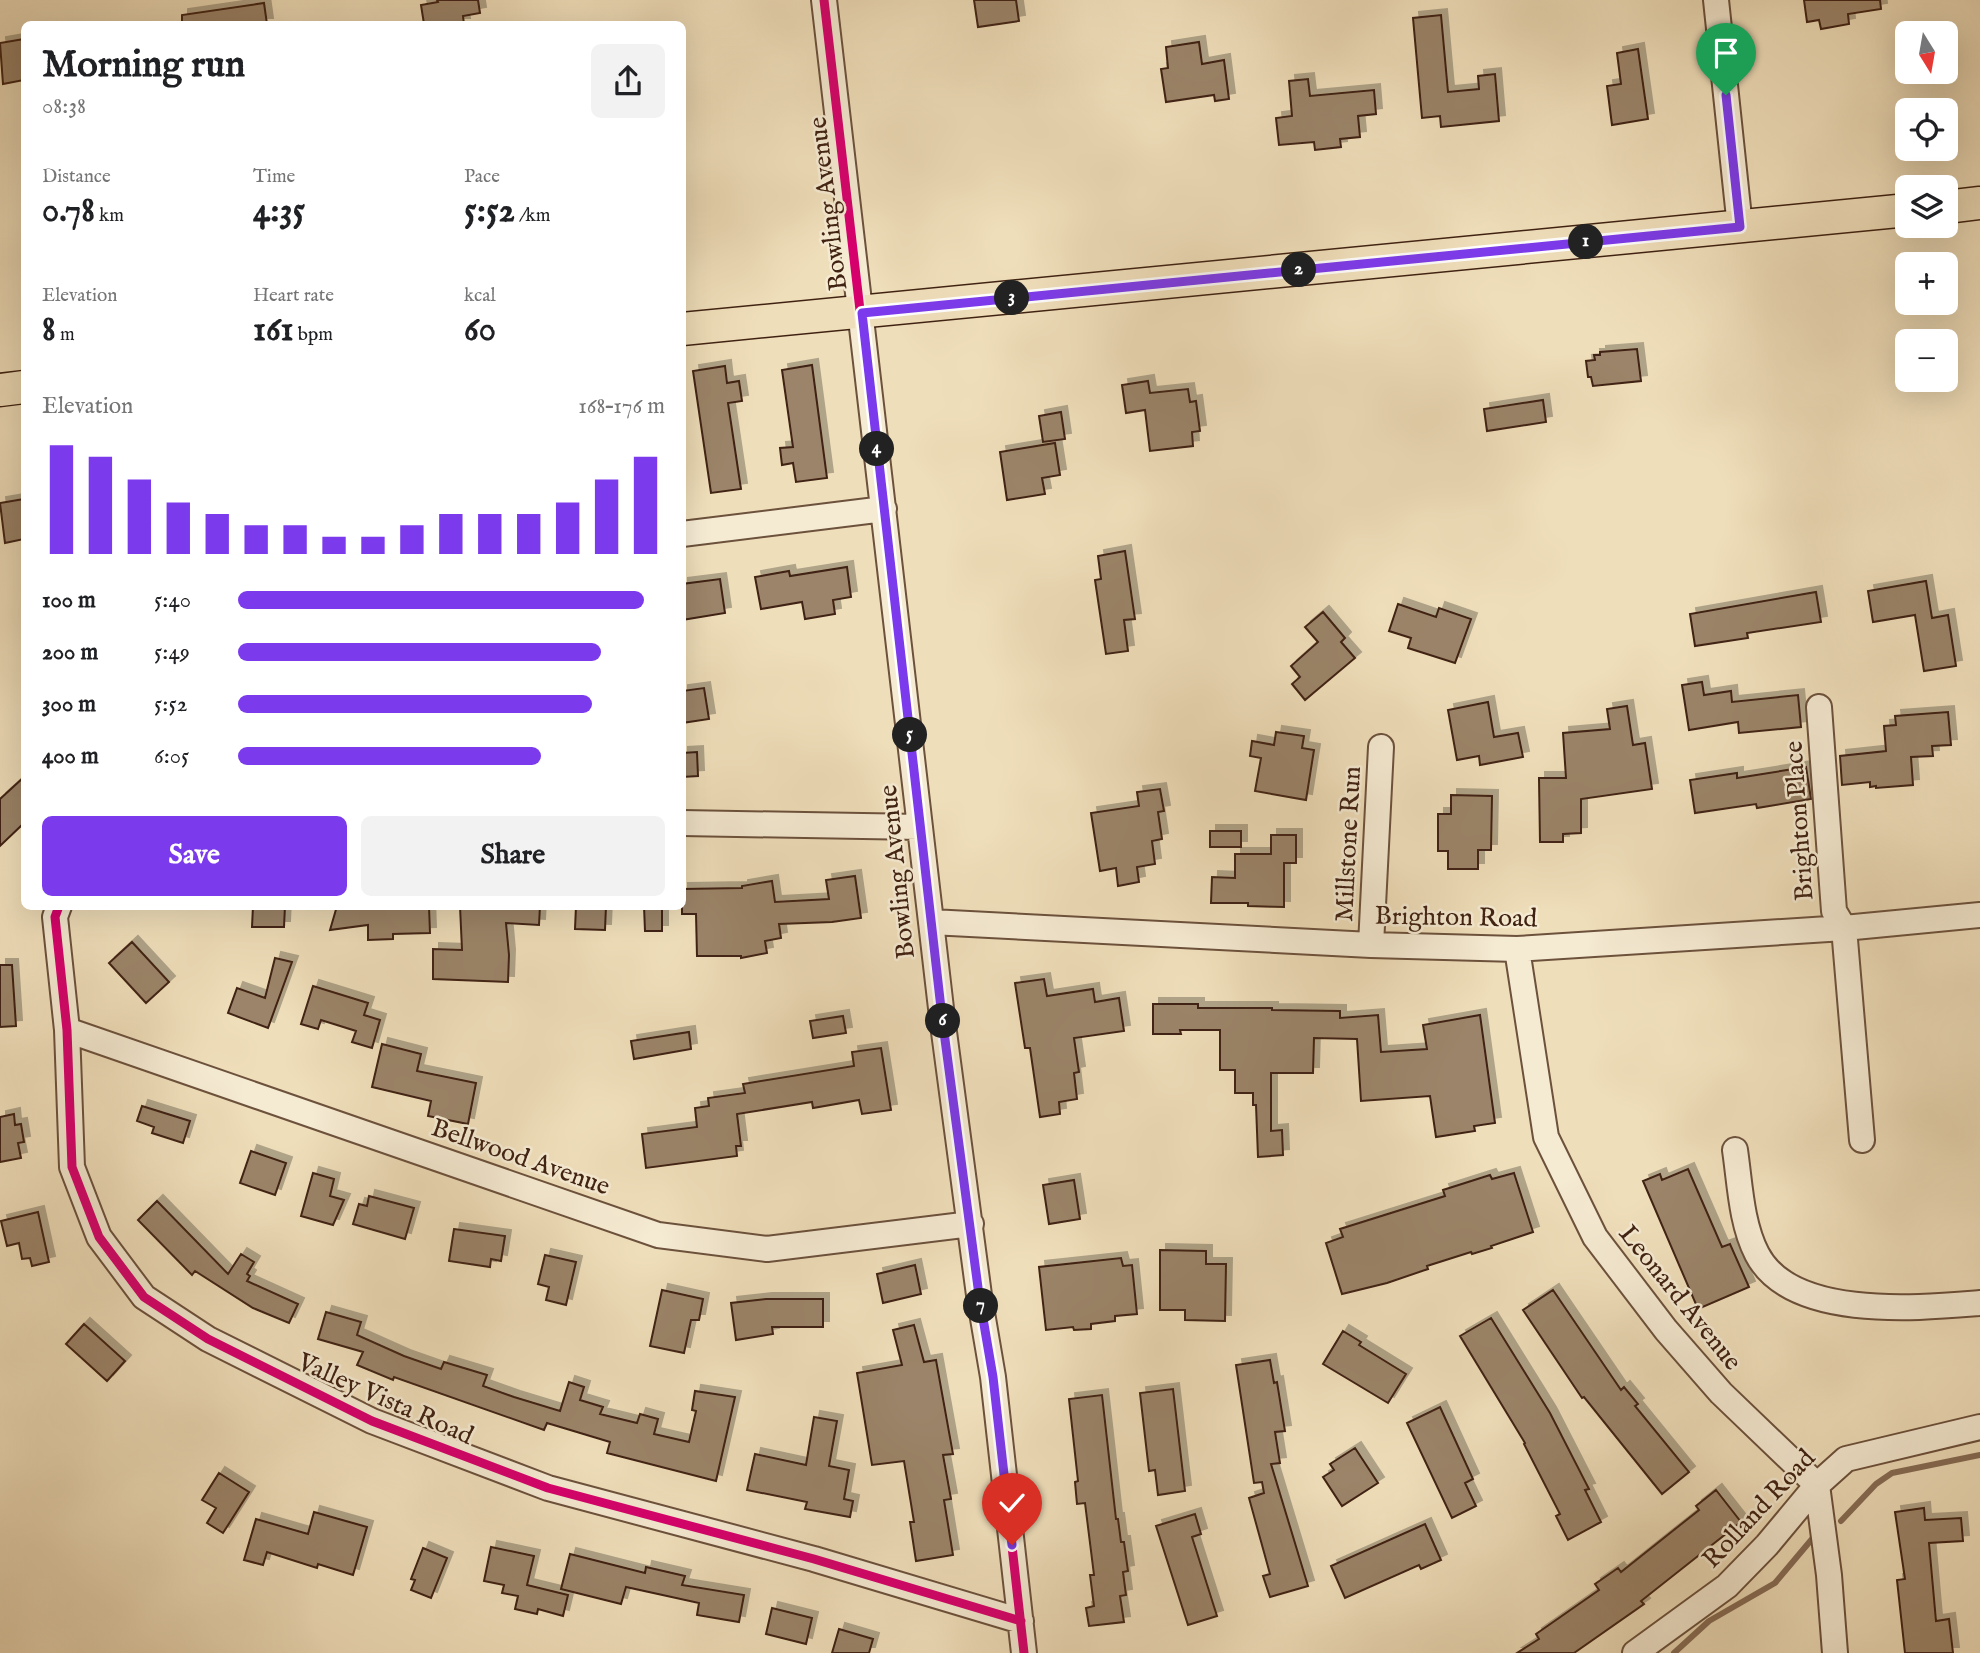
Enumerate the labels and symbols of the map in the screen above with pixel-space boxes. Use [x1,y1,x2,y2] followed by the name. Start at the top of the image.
[1895,21,1958,84] north arrow
[1696,23,1756,95] pin
[801,115,856,293] street label: Bowling Avenue
[1568,224,1604,260] pin: 1
[1282,252,1316,288] pin: 2
[995,280,1030,316] pin: 3
[860,432,894,466] pin: 4
[892,718,928,752] pin: 5
[1777,740,1822,902] street label: Brighton Place
[1328,765,1369,923] street label: Millstone Run
[872,783,923,961] street label: Bowling Avenue
[1374,900,1538,935] street label: Brighton Road
[926,1004,960,1038] pin: 6
[427,1111,614,1203] street label: Bellwood Avenue
[1611,1218,1749,1378] street label: Leonard Avenue
[964,1288,998,1324] pin: 7
[292,1345,478,1453] street label: Valley Vista Road
[1695,1442,1823,1576] street label: Rolland Road
[982,1473,1042,1545] pin

